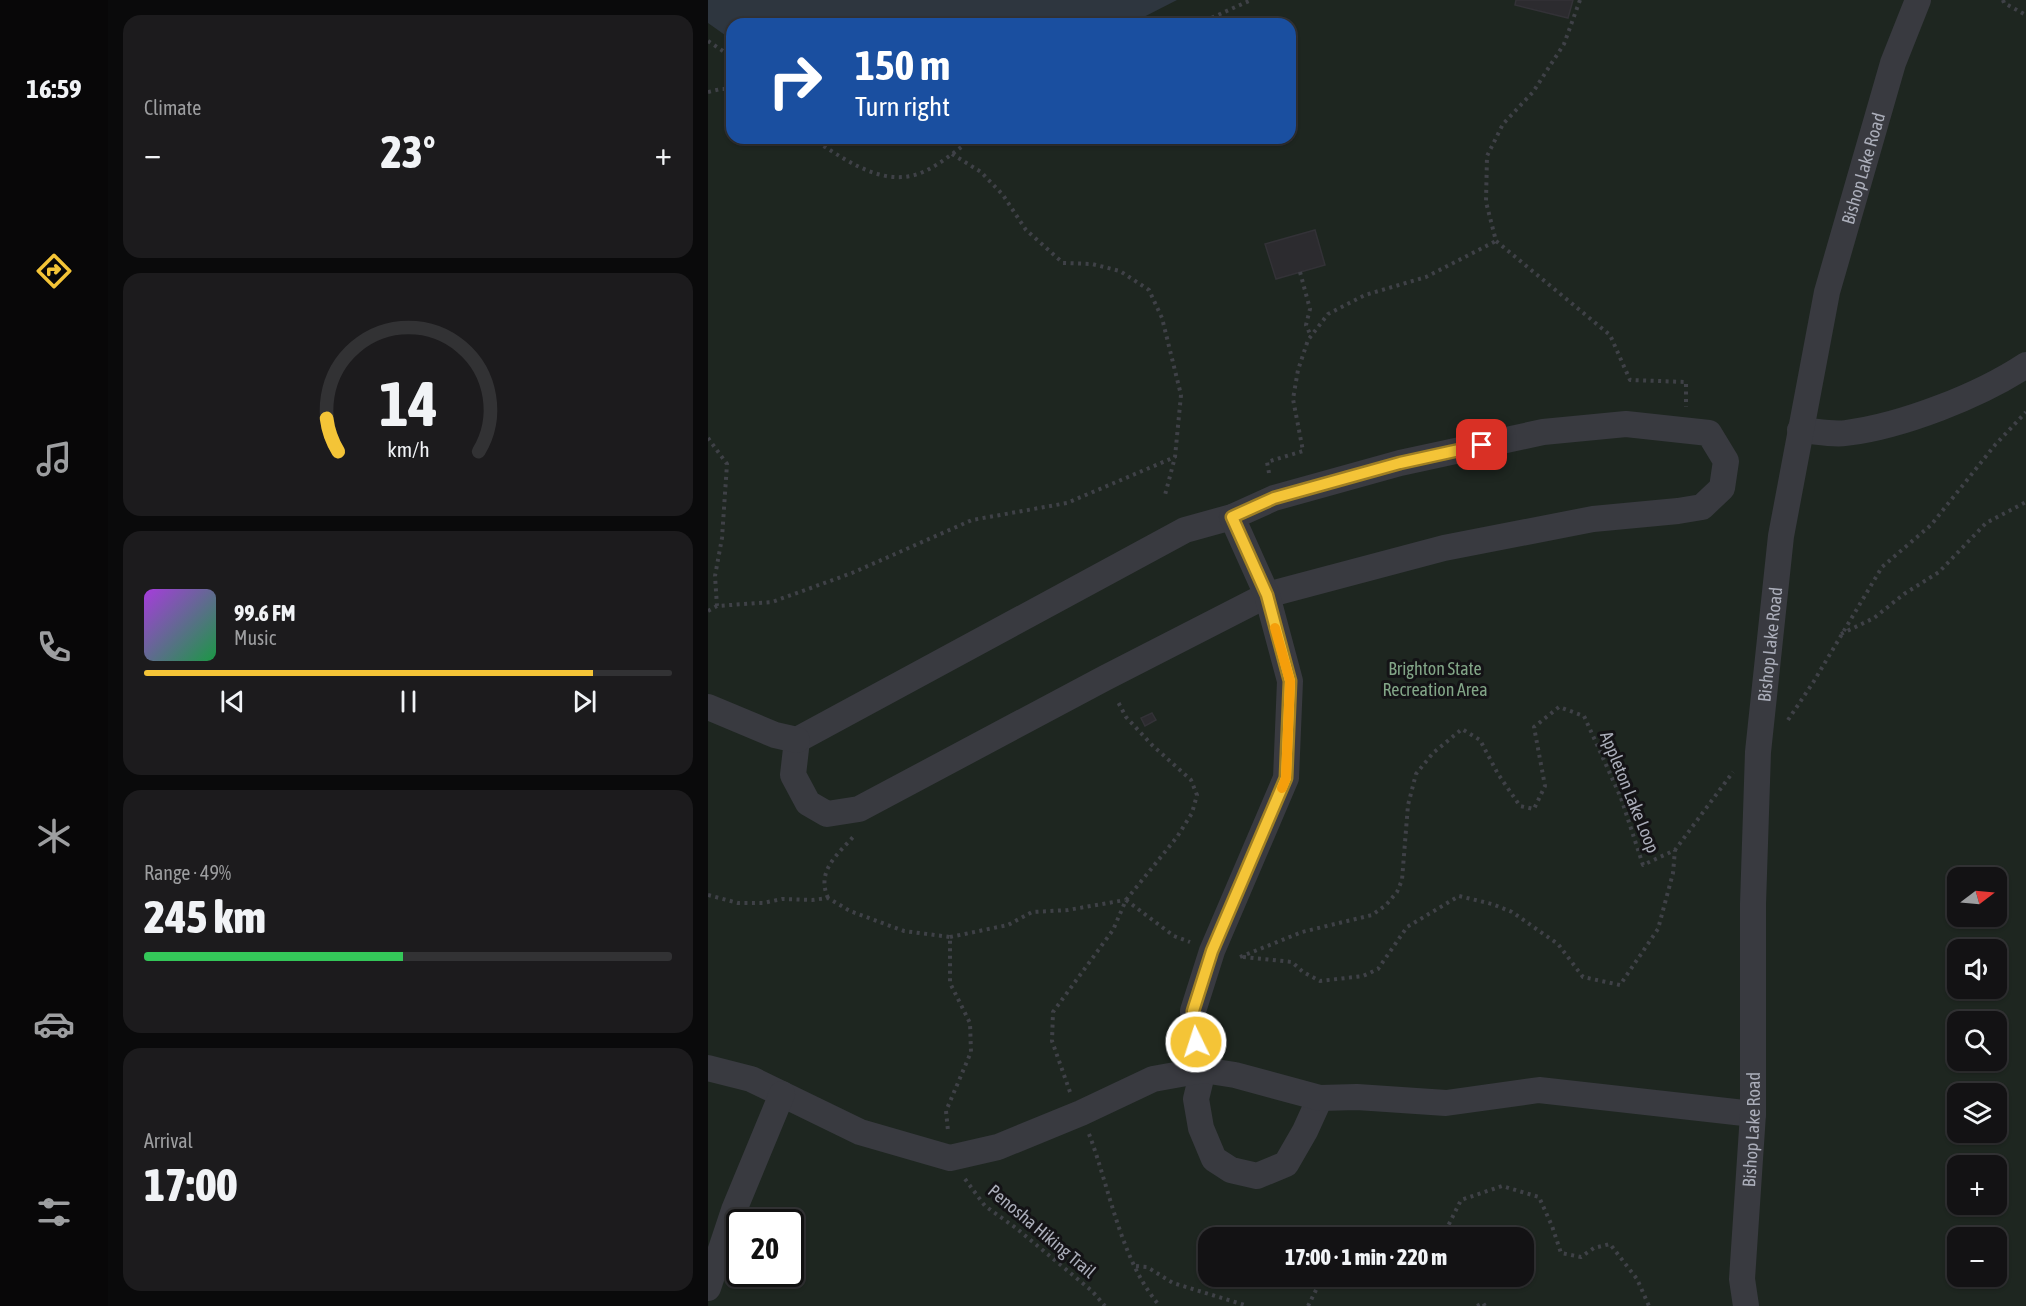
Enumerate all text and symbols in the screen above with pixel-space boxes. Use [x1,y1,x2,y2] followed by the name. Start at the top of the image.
[855,41,950,89] text: 150 m
[756,42,834,120] icon: right
[26,73,82,104] text: 16:59
[855,91,950,122] text: Turn right
[144,96,201,119] text: Climate
[1837,110,1889,227] street label: Bishop Lake Road
[381,126,435,178] text: 23°
[144,134,161,172] text: −
[655,134,672,172] text: +
[33,250,75,292] icon: directions
[379,368,437,439] text: 14
[1456,419,1507,470] pin
[1465,428,1498,461] icon: arrive
[387,437,429,462] text: km/h
[33,438,75,480] icon: music
[1753,586,1786,703] street label: Bishop Lake Road
[234,600,296,626] text: 99.6 FM
[33,626,75,668] icon: phone
[234,626,276,649] text: Music
[1382,658,1488,700] park label: Brighton State Recreation Area
[216,685,249,718] icon: previous
[392,685,425,718] icon: pause
[568,685,601,718] icon: next
[1596,728,1664,856] street label: Appleton Lake Loop
[33,815,75,857] icon: climate
[144,861,231,884] text: Range · 49%
[1947,867,2007,927] north arrow
[1947,867,2007,1287] map controls
[144,891,266,943] text: 245 km
[1947,939,2007,999] button: sound
[33,1003,75,1045] icon: car
[1164,1010,1228,1074] position arrow
[1947,1011,2007,1071] button: search
[1738,1072,1764,1188] street label: Bishop Lake Road
[1947,1083,2007,1143] button: layers
[144,1129,193,1152] text: Arrival
[1947,1155,2007,1215] button: +
[144,1159,238,1211] text: 17:00
[984,1180,1100,1282] street label: Penosha Hiking Trail
[33,1191,75,1233] icon: filters
[726,1209,804,1287] speed limit sign: 20
[1947,1227,2007,1287] button: −
[1285,1244,1447,1270] text: 17:00 · 1 min · 220 m

